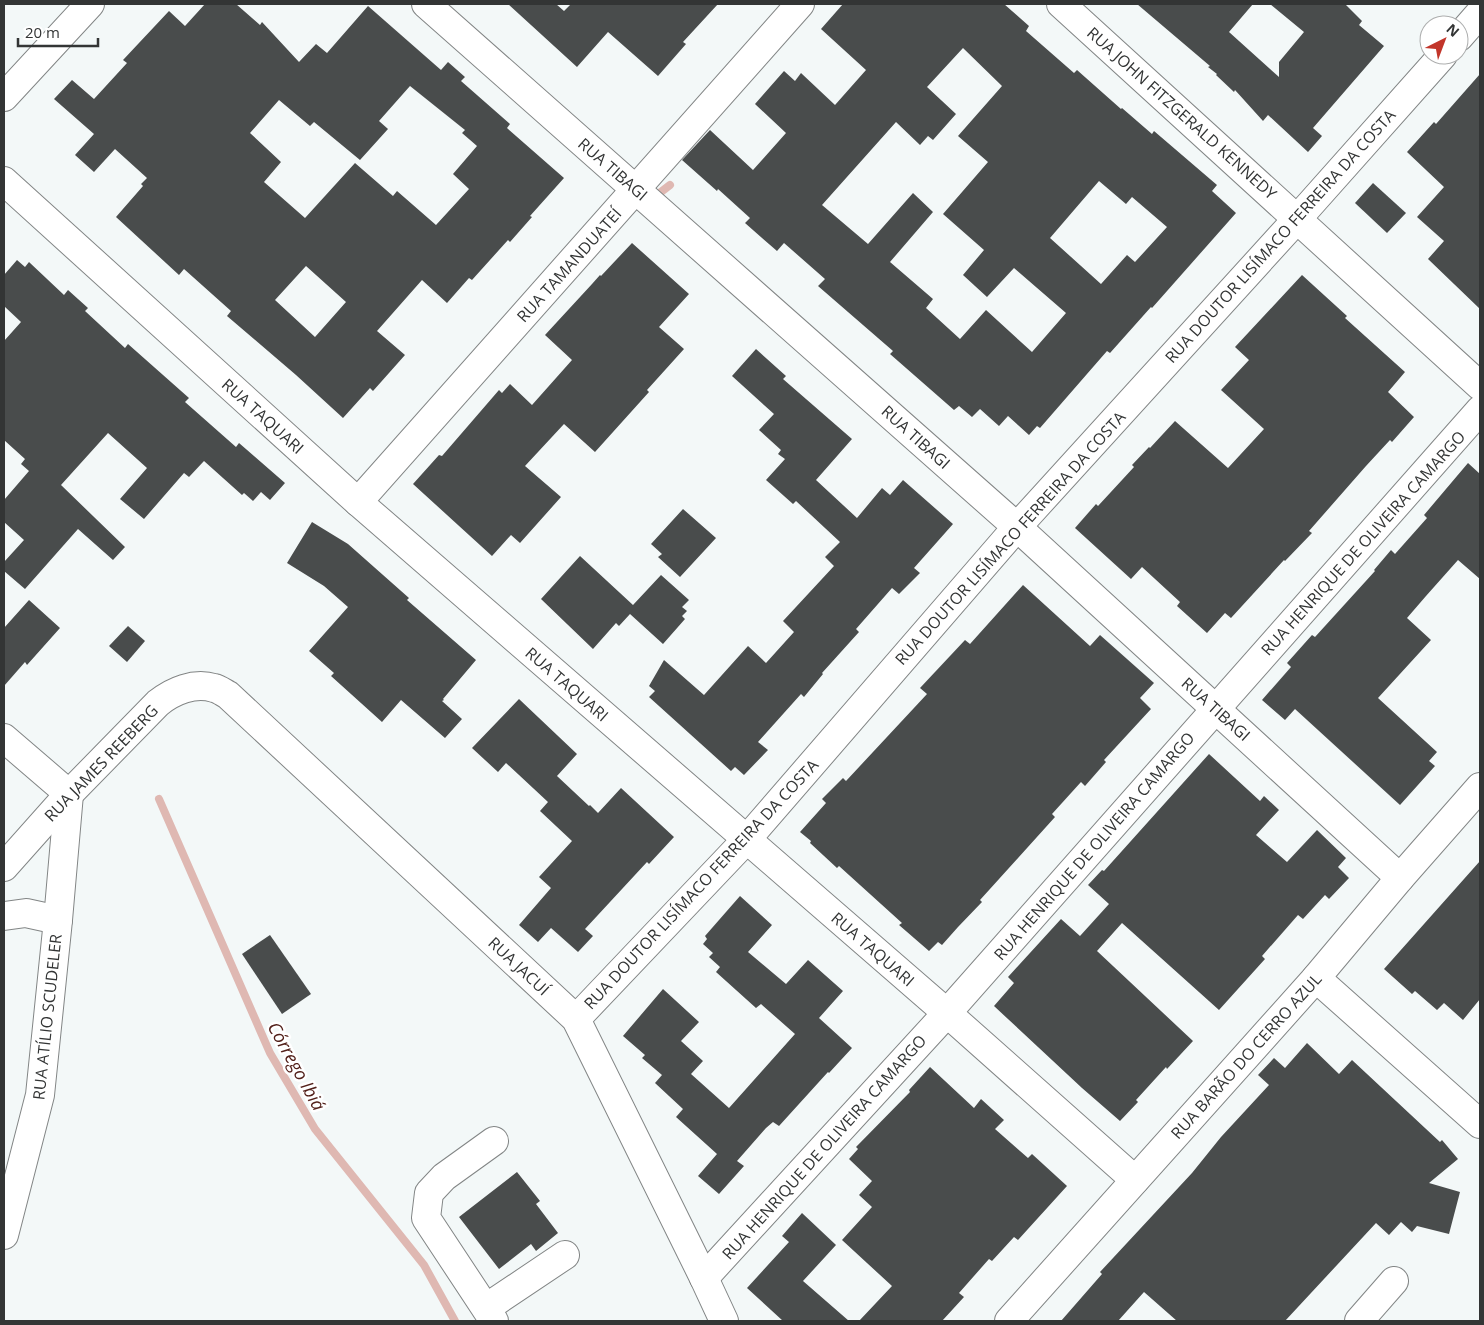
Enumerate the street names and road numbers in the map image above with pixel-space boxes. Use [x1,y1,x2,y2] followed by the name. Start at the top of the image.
[1082,22,1282,204] street label: RUA JOHN FITZGERALD KENNEDY
[1160,104,1401,368] street label: RUA DOUTOR LISÍMACO FERREIRA DA COSTA
[573,133,653,205] street label: RUA TIBAGI
[512,203,627,327] street label: RUA TAMANDUATEÍ
[217,373,309,459] street label: RUA TAQUARI
[877,400,955,474] street label: RUA TIBAGI
[890,406,1131,670] street label: RUA DOUTOR LISÍMACO FERREIRA DA COSTA
[1256,426,1470,660] street label: RUA HENRIQUE DE OLIVEIRA CAMARGO
[521,642,613,726] street label: RUA TAQUARI
[1177,672,1255,746] street label: RUA TIBAGI
[39,700,163,826] street label: RUA JAMES REEBERG
[989,727,1199,965] street label: RUA HENRIQUE DE OLIVEIRA CAMARGO
[579,754,824,1014] street label: RUA DOUTOR LISÍMACO FERREIRA DA COSTA
[827,907,919,991] street label: RUA TAQUARI
[484,932,555,1000] street label: RUA JACUÍ
[27,933,67,1101] street label: RUA ATÍLIO SCUDELER
[1166,968,1326,1144] street label: RUA BARÃO DO CERRO AZUL
[717,1030,931,1264] street label: RUA HENRIQUE DE OLIVEIRA CAMARGO

